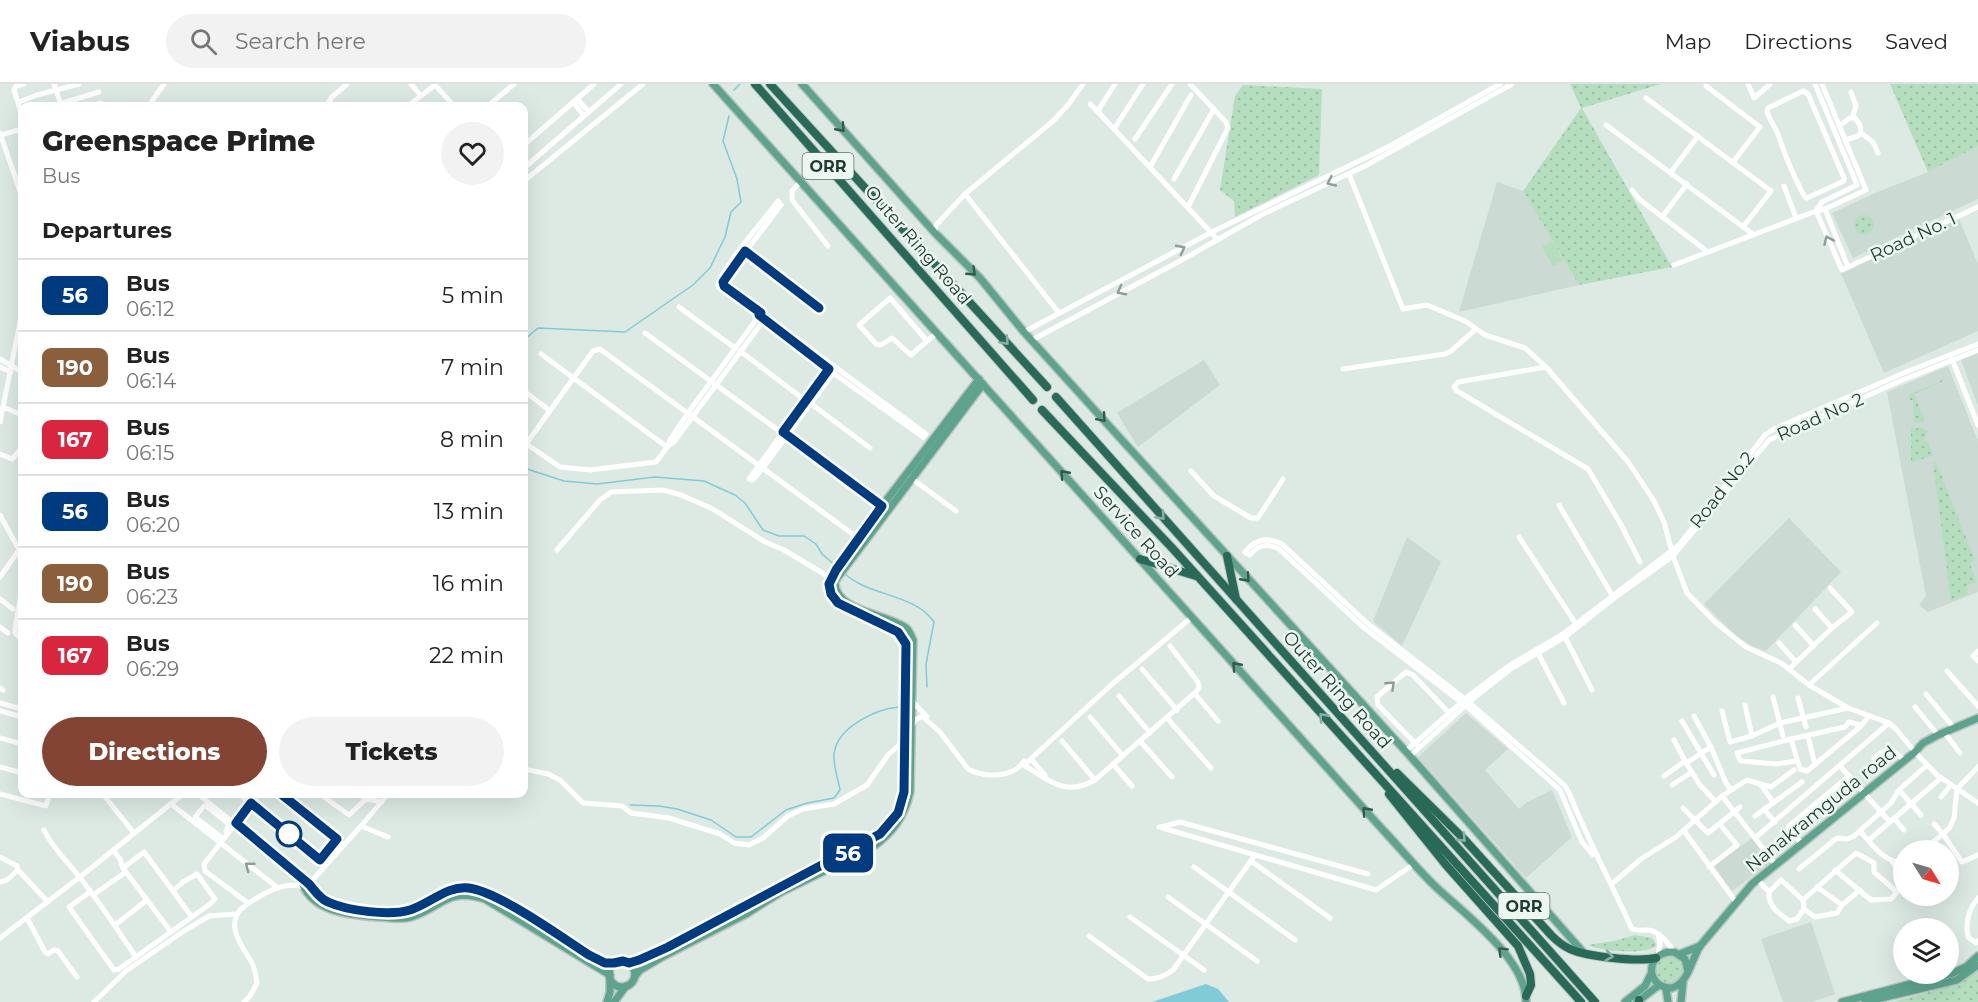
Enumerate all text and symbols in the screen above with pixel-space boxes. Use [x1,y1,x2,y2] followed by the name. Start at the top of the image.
[166,14,586,68] search box
[30,24,130,58] text: Viabus
[187,25,220,58] icon: search
[235,28,366,55] text: Search here
[1665,29,1711,54] text: Map
[1744,29,1852,54] text: Directions
[1885,29,1948,54] text: Saved
[834,121,845,131] one-way arrow
[441,122,504,185] button: heart
[42,124,315,158] text: Greenspace Prime
[802,153,854,179] road number: ORR
[42,164,80,188] text: Bus
[1327,175,1338,187] one-way arrow
[860,181,976,309] street label: Outer Ring Road
[1866,207,1960,267] street label: Road No. 1
[42,217,172,244] text: Departures
[1824,236,1836,247] one-way arrow
[1174,245,1185,256] one-way arrow
[966,265,976,276] one-way arrow
[126,270,170,297] text: Bus
[442,282,504,309] text: 5 min
[62,283,88,308] text: 56
[1116,284,1127,296] one-way arrow
[126,297,174,321] text: 06:12
[998,335,1009,345] one-way arrow
[126,342,170,369] text: Bus
[441,354,504,381] text: 7 min
[57,355,93,380] text: 190
[126,369,176,393] text: 06:14
[1773,388,1867,446] street label: Road No 2
[1094,411,1105,422] one-way arrow
[126,414,170,441] text: Bus
[440,426,504,453] text: 8 min
[58,427,92,452] text: 167
[126,441,174,465] text: 06:15
[1685,447,1759,533] street label: Road No.2
[1060,470,1071,481] one-way arrow
[1089,481,1183,583] street label: Service Road
[126,486,170,513] text: Bus
[434,498,504,525] text: 13 min
[62,499,88,524] text: 56
[1154,510,1165,520] one-way arrow
[126,513,180,537] text: 06:20
[126,558,170,585] text: Bus
[433,570,504,597] text: 16 min
[57,571,93,596] text: 190
[1239,571,1250,582] one-way arrow
[126,585,178,609] text: 06:23
[1278,626,1396,754] street label: Outer Ring Road
[126,630,170,657] text: Bus
[429,642,504,669] text: 22 min
[58,643,92,668] text: 167
[126,657,179,681] text: 06:29
[1232,662,1243,673] one-way arrow
[1384,681,1394,692] one-way arrow
[1319,713,1330,723] one-way arrow
[42,717,267,786] button: Directions
[279,717,504,786] button: Tickets
[1741,741,1901,877] street label: Nanakramguda road
[1362,808,1373,818] one-way arrow
[276,821,302,847] unlabelled marker
[1455,830,1466,841] one-way arrow
[821,834,875,872] line badge: 56
[1893,840,1959,906] north arrow
[1893,840,1959,984] map controls
[835,841,861,866] text: 56
[244,862,255,873] one-way arrow
[1498,893,1550,919] road number: ORR
[1893,918,1959,984] button: layers
[1499,947,1510,958] one-way arrow
[1604,950,1614,962] one-way arrow

